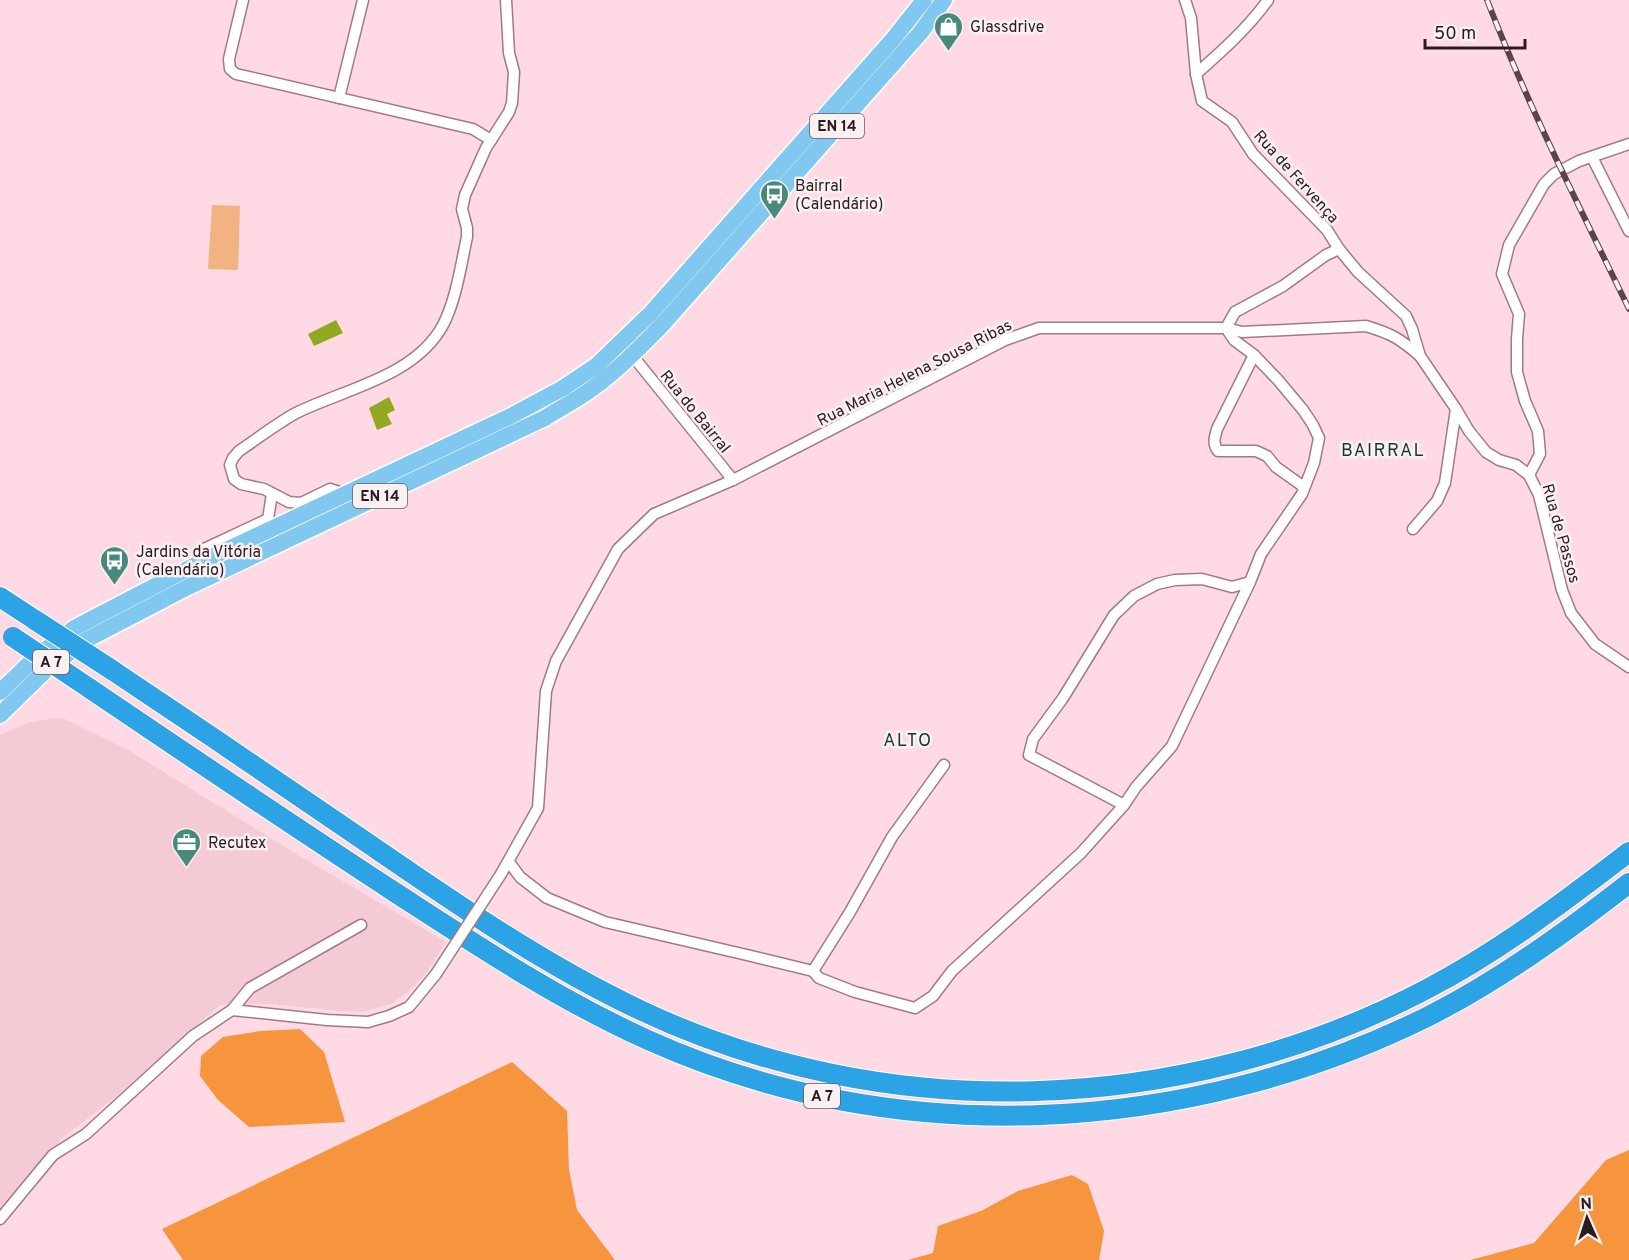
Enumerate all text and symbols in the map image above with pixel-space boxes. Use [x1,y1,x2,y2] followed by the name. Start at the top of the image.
[933,10,965,52] shop icon: Glassdrive
[1425,12,1526,50] scale bar
[970,18,1044,38] place label: Glassdrive
[1434,23,1476,46] text: 50 m
[810,114,864,138] road number: EN 14
[1249,127,1343,228] street label: Rua de Fervença
[795,177,884,215] place label: Bairral (Calendário)
[758,178,790,220] bus stop icon: Bairral (Calendário)
[814,316,1016,432] street label: Rua Maria Helena Sousa Ribas
[655,367,734,458] street label: Rua do Bairral
[1341,440,1425,463] district label: BAIRRAL
[1536,482,1584,586] street label: Rua de Passos
[353,484,407,508] road number: EN 14
[136,543,261,581] place label: Jardins da Vitória (Calendário)
[99,544,131,586] bus stop icon: Jardins da Vitória (Calendário)
[33,650,69,674] road number: A 7
[883,730,933,753] district label: ALTO
[171,826,203,868] office icon: Recutex
[208,834,266,854] place label: Recutex
[804,1084,840,1108] road number: A 7
[1557,1188,1617,1248] north arrow
[1580,1195,1593,1215] text: N

